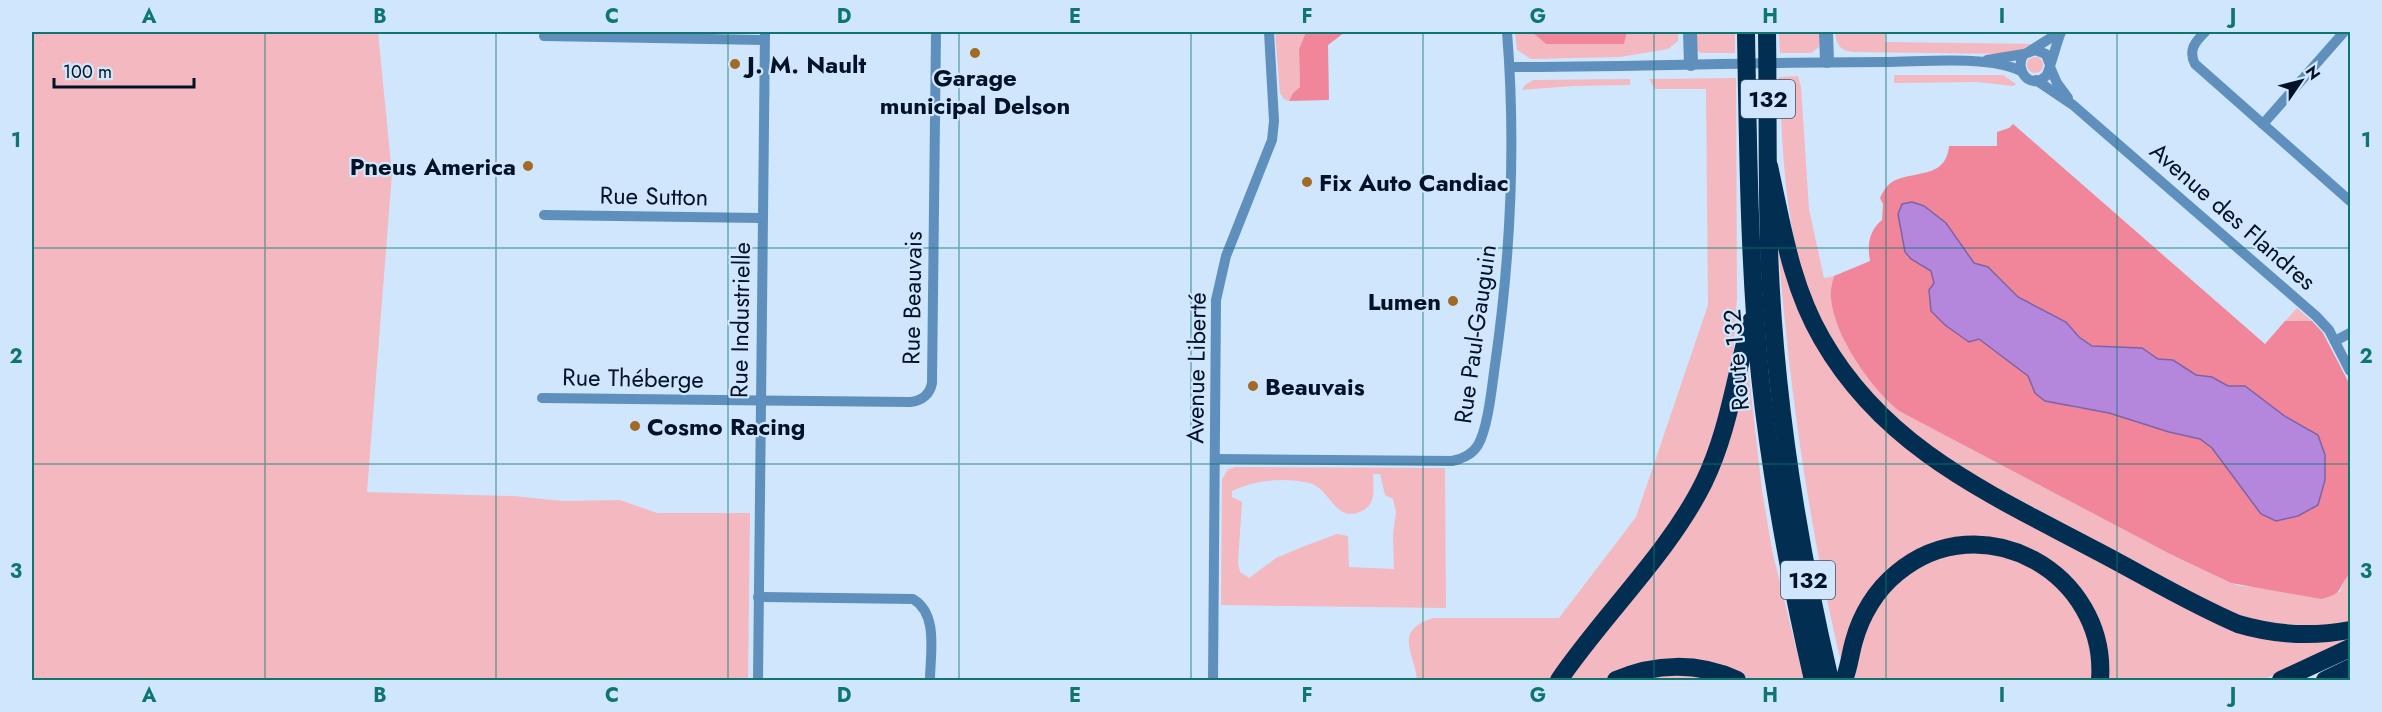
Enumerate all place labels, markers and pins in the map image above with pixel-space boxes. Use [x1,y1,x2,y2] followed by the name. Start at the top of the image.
[968,46,982,60] marker: Garage municipal Delson
[743,47,866,82] place label: J. M. Nault
[728,57,742,71] marker: J. M. Nault
[880,60,1070,123] place label: Garage municipal Delson
[350,149,516,184] place label: Pneus America
[521,159,535,173] marker: Pneus America
[1319,165,1509,200] place label: Fix Auto Candiac
[1300,175,1314,189] marker: Fix Auto Candiac
[1368,284,1441,319] place label: Lumen
[1446,294,1460,308] marker: Lumen
[1265,369,1365,404] place label: Beauvais
[1246,379,1260,393] marker: Beauvais
[647,409,805,444] place label: Cosmo Racing
[628,419,642,433] marker: Cosmo Racing

